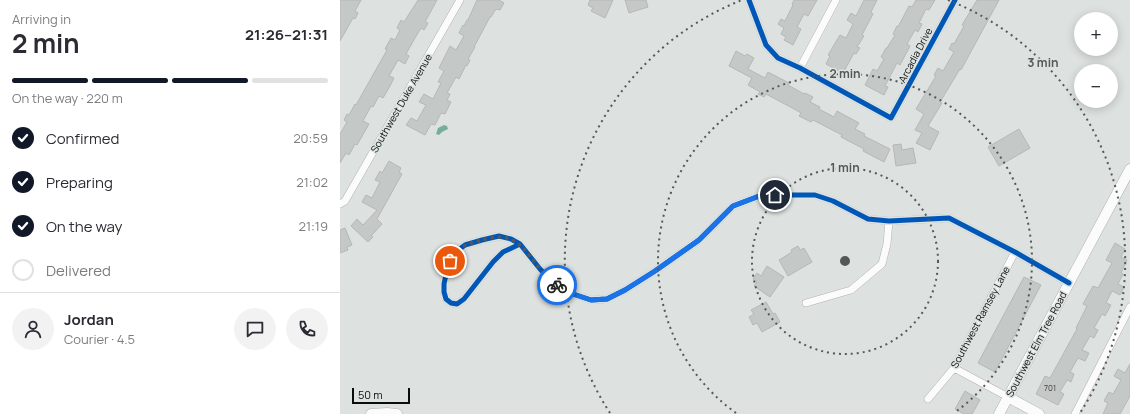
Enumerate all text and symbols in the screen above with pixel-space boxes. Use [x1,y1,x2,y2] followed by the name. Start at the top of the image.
[12,10,71,28] text: Arriving in
[1074,12,1118,108] map controls
[1074,12,1118,56] button: +
[245,24,328,45] text: 21:26–21:31
[12,25,80,61] text: 2 min
[895,25,935,85] street label: Arcadia Drive
[367,51,435,155] street label: Southwest Duke Avenue
[1027,54,1059,71] text: 3 min
[1074,64,1118,108] button: −
[829,65,861,82] text: 2 min
[12,89,123,107] text: On the way · 220 m
[12,127,34,149] icon: check
[46,128,119,149] text: Confirmed
[293,129,328,147] text: 20:59
[830,159,860,176] text: 1 min
[12,171,34,193] icon: check
[46,172,113,193] text: Preparing
[296,173,328,191] text: 21:02
[758,178,792,212] pin
[764,184,786,206] icon: home
[12,215,34,237] icon: check
[46,216,122,237] text: On the way
[298,217,328,235] text: 21:19
[433,244,467,278] pin
[439,250,461,272] icon: bag
[838,254,852,268] centre of rings
[46,260,111,281] text: Delivered
[947,263,1013,370] street label: Southwest Ramsey Lane
[537,265,577,305] courier
[546,274,568,296] icon: bike
[1002,289,1070,399] street label: Southwest Elm Tree Road
[12,308,54,350] button: person
[234,308,276,350] button: chat
[286,308,328,350] button: phone
[64,309,114,330] text: Jordan
[64,330,135,348] text: Courier · 4.5
[1044,382,1056,393] house number: 701
[352,386,410,405] scale bar
[358,387,383,402] text: 50 m

